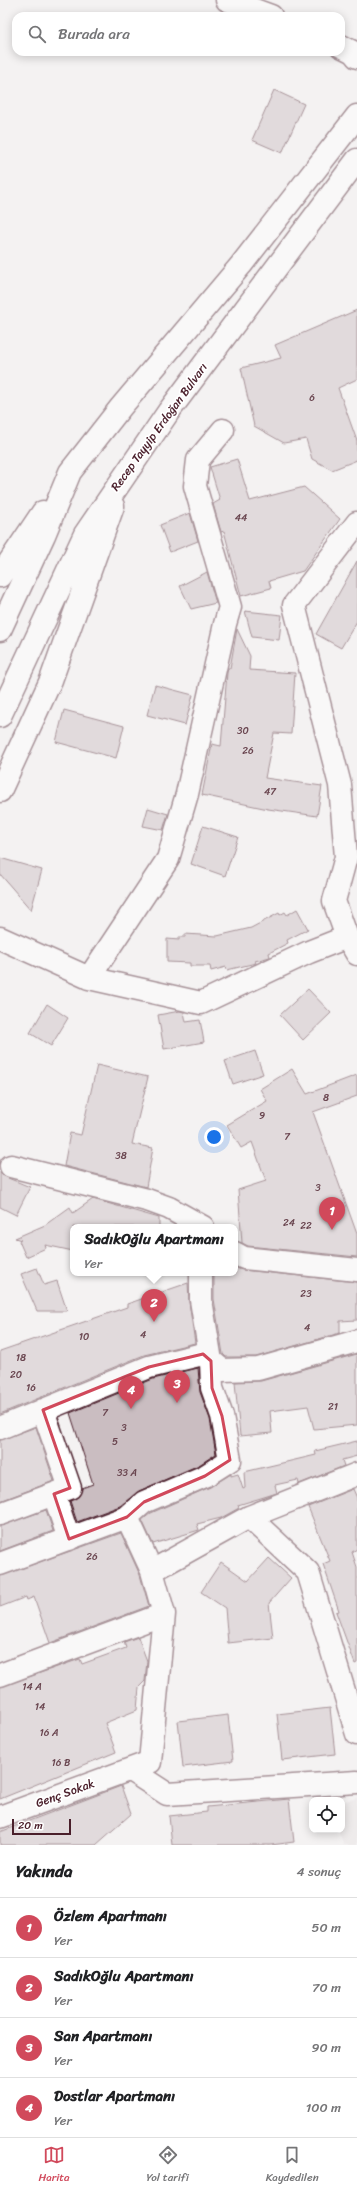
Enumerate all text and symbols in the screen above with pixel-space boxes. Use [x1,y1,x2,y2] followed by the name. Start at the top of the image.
[12,12,345,56] search box
[58,21,130,47] text: Burada ara
[26,23,48,45] icon: search
[105,358,213,496] street label: Recep Tayyip Erdoğan Bulvarı
[309,389,315,407] house number: 6
[235,509,247,527] house number: 44
[237,722,249,740] house number: 30
[242,742,254,760] house number: 26
[264,783,277,801] house number: 47
[323,1089,329,1107] house number: 8
[259,1107,265,1125] house number: 9
[204,1127,224,1147] your location
[284,1128,291,1146] house number: 7
[115,1147,127,1165] house number: 38
[315,1179,321,1197] house number: 3
[319,1197,345,1230] pin: 1
[283,1214,295,1232] house number: 24
[300,1217,312,1235] house number: 22
[70,1224,238,1276] popup
[84,1226,224,1252] text: SadıkOğlu Apartmanı
[84,1252,102,1275] text: Yer
[300,1285,312,1303] house number: 23
[141,1289,167,1322] pin: 2
[304,1319,310,1337] house number: 4
[140,1326,146,1344] house number: 4
[79,1328,89,1346] house number: 10
[16,1349,26,1367] house number: 18
[10,1366,22,1384] house number: 20
[164,1370,190,1403] pin: 3
[118,1376,144,1409] pin: 4
[26,1379,36,1397] house number: 16
[328,1398,338,1416] house number: 21
[102,1404,109,1422] house number: 7
[121,1419,127,1437] house number: 3
[112,1433,118,1451] house number: 5
[117,1464,137,1482] house number: 33 A
[86,1548,98,1566] house number: 26
[22,1678,42,1696] house number: 14 A
[35,1698,45,1716] house number: 14
[39,1724,59,1742] house number: 16 A
[52,1754,71,1772] house number: 16 B
[32,1772,98,1814] street label: Genç Sokak
[309,1797,345,1833] map controls
[309,1797,345,1833] button: locate
[18,1816,43,1835] text: 20 m
[12,1817,71,1836] scale bar
[16,1856,72,1886] text: Yakında
[296,1860,341,1883] text: 4 sonuç
[54,1903,167,1929] text: Özlem Apartmanı
[26,1916,32,1939] text: 1
[311,1916,341,1939] text: 50 m
[54,1929,72,1952] text: Yer
[54,1963,194,1989] text: SadıkOğlu Apartmanı
[25,1976,33,1999] text: 2
[312,1976,341,1999] text: 70 m
[54,1989,72,2012] text: Yer
[54,2023,152,2049] text: San Apartmanı
[25,2036,33,2059] text: 3
[311,2036,341,2059] text: 90 m
[54,2049,72,2072] text: Yer
[54,2083,175,2109] text: Dostlar Apartmanı
[25,2096,33,2119] text: 4
[306,2096,341,2119] text: 100 m
[54,2109,72,2132] text: Yer
[38,2144,70,2187] tab: Harita
[146,2144,189,2187] tab: Yol tarifi
[266,2144,319,2187] tab: Kaydedilen

